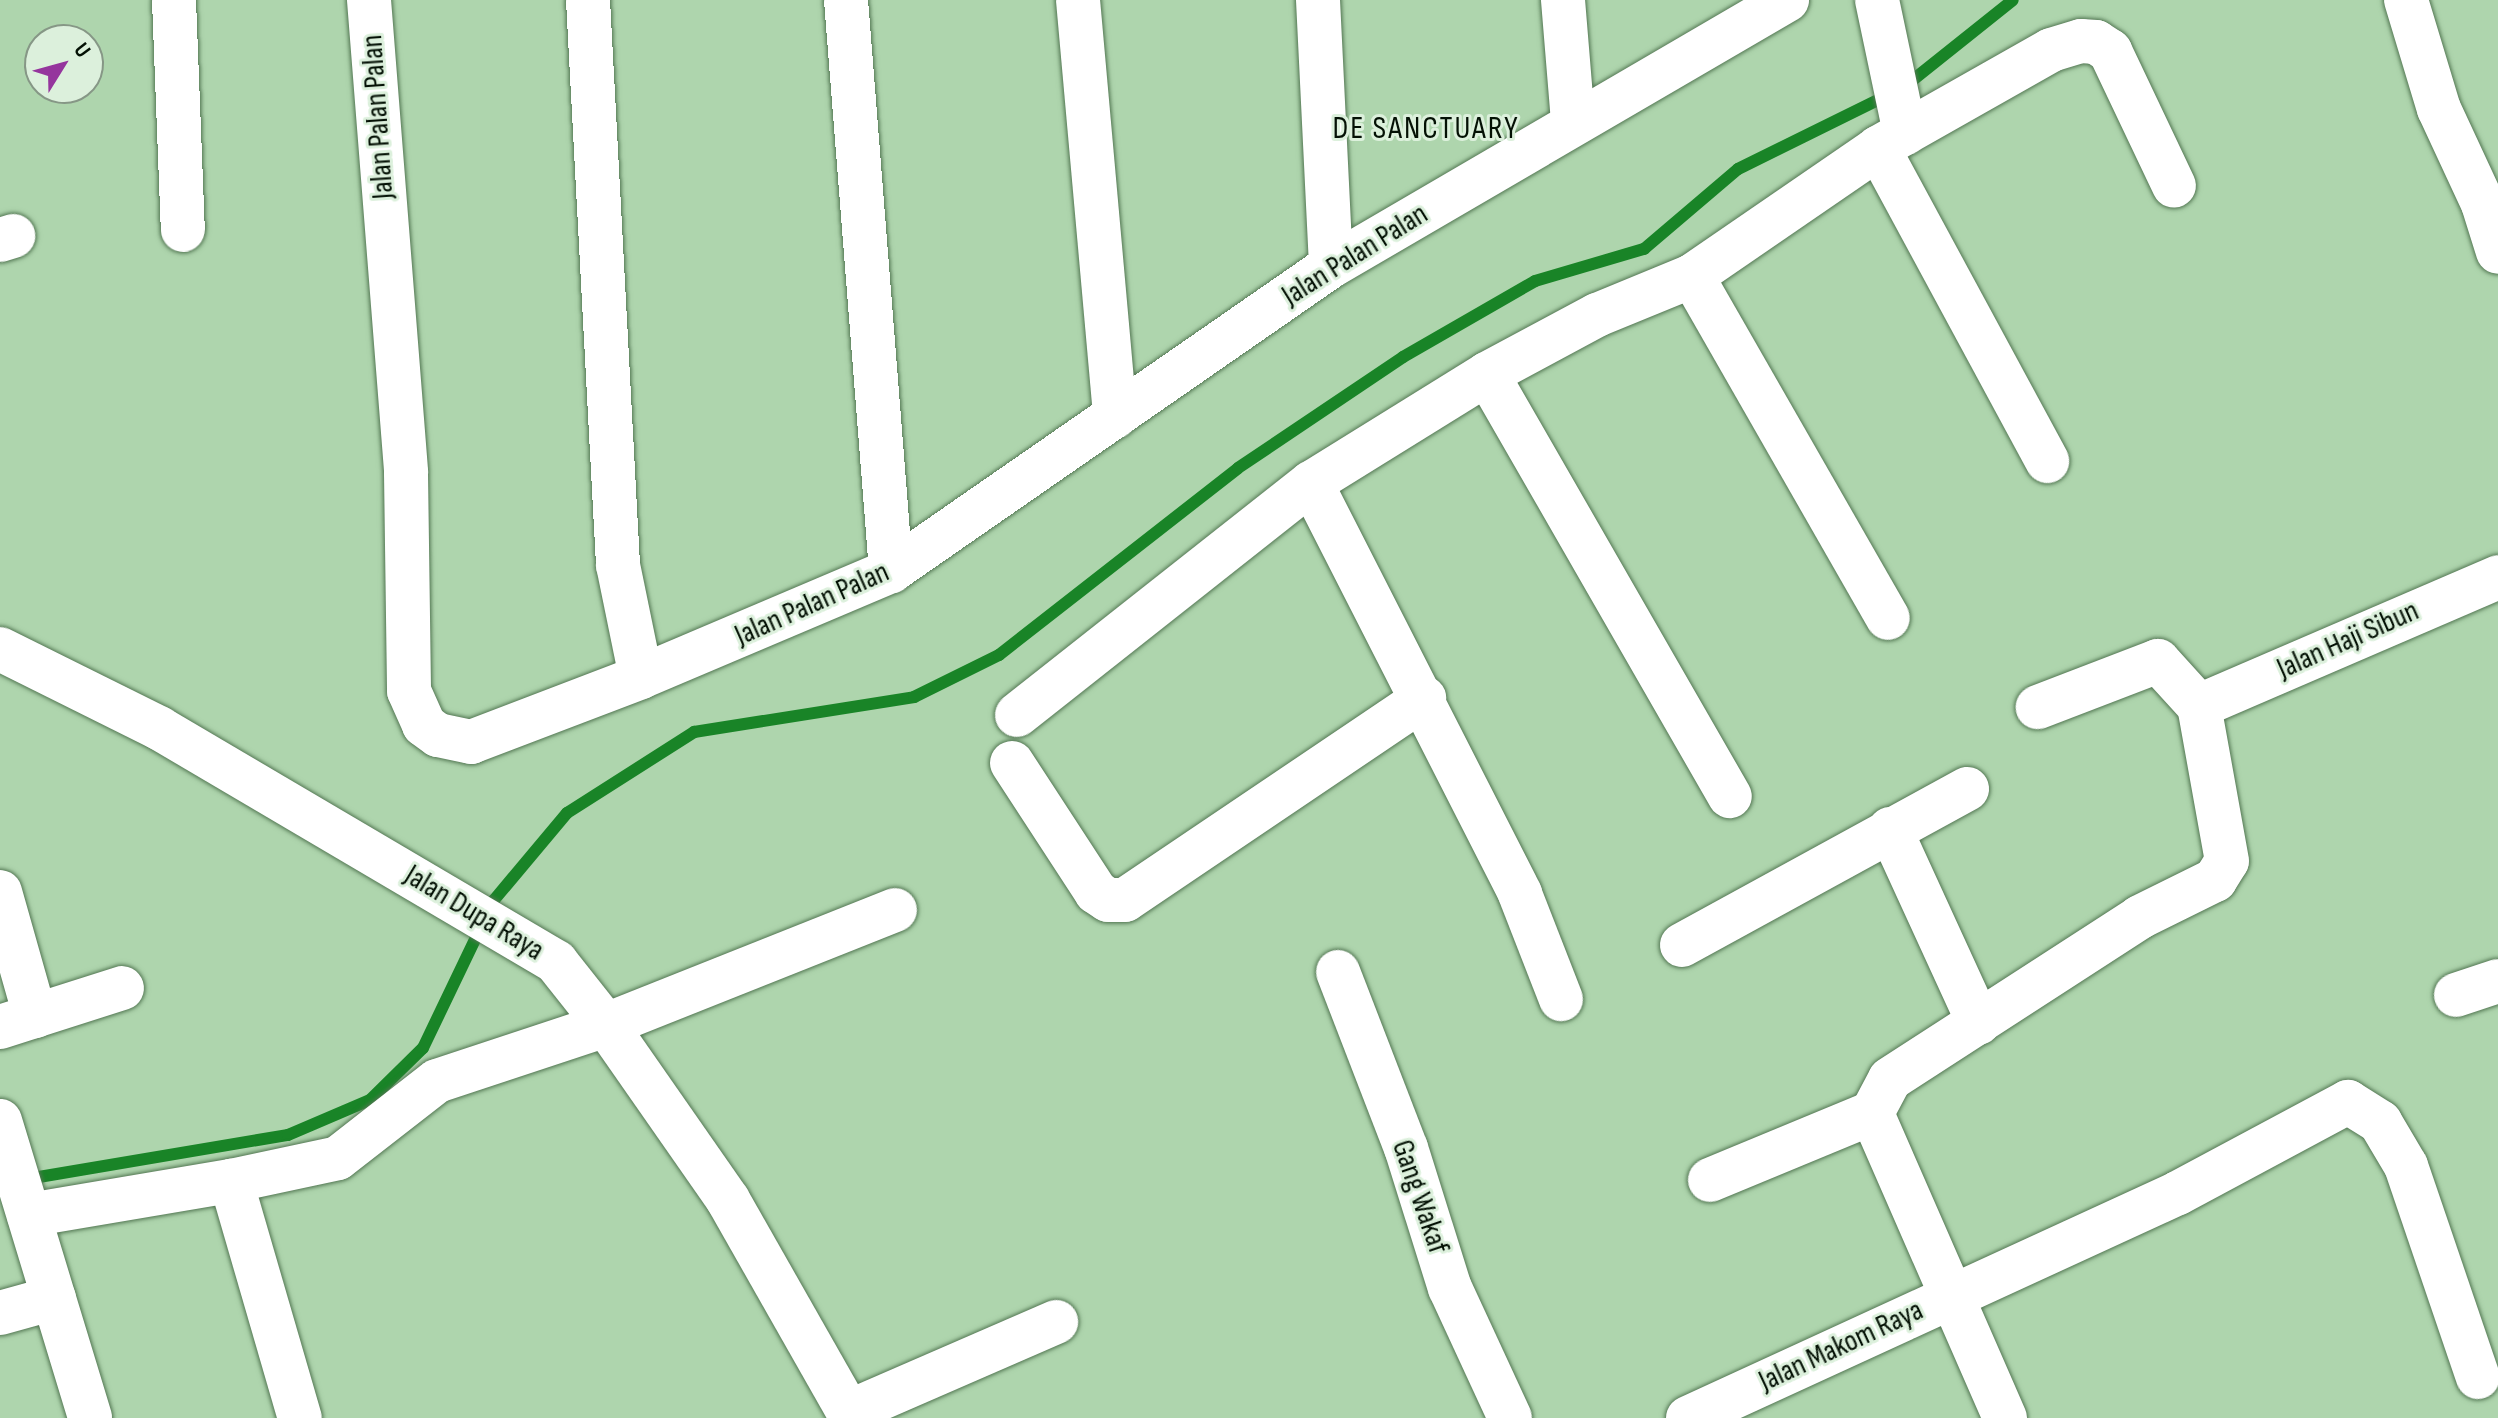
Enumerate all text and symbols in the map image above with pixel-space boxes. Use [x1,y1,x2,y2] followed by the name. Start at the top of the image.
[24,24,104,104] north arrow
[354,34,402,200] street label: Jalan Palan Palan
[68,38,96,63] text: U
[1333,110,1519,148] district label: DE SANCTUARY
[1276,196,1434,314] street label: Jalan Palan Palan
[729,554,895,654] street label: Jalan Palan Palan
[2272,593,2424,687] street label: Jalan Haji Sibun
[398,857,550,969] street label: Jalan Dupa Raya
[1384,1135,1456,1259] street label: Gang Wakaf
[1753,1292,1929,1400] street label: Jalan Makom Raya

